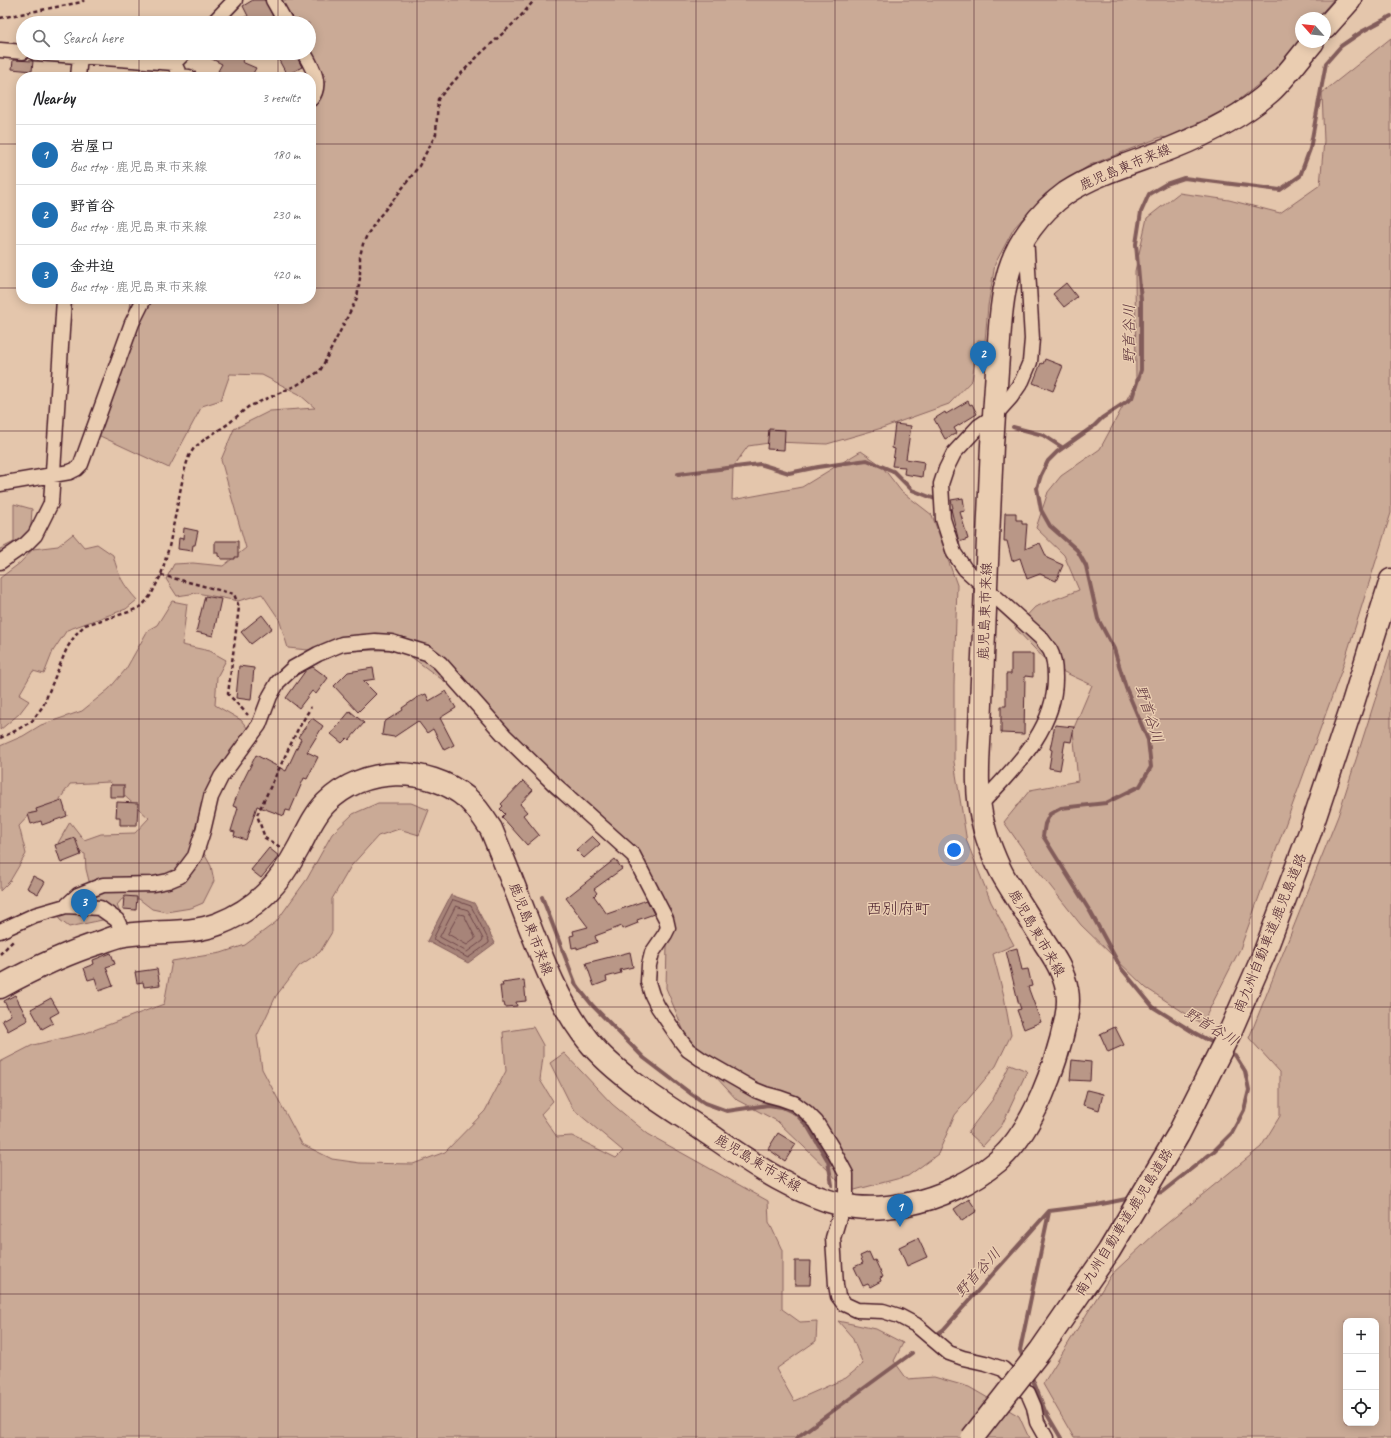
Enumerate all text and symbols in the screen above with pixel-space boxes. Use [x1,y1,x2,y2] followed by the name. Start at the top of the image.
[1295,12,1331,48] north arrow
[16,16,316,60] search box
[30,27,52,49] icon: search
[62,29,123,48] text: Search here
[32,88,75,109] text: Nearby
[262,90,300,106] text: 3 results
[70,137,115,156] text: 岩屋口
[1077,140,1173,194] street label: 鹿児島東市来線
[42,147,48,163] text: 1
[272,147,300,163] text: 180 m
[70,159,207,175] text: Bus stop · 鹿児島東市来線
[70,197,115,216] text: 野首谷
[42,207,48,223] text: 2
[272,207,300,223] text: 230 m
[70,219,207,235] text: Bus stop · 鹿児島東市来線
[70,257,115,276] text: 金井迫
[42,267,48,283] text: 3
[272,267,300,283] text: 420 m
[70,279,207,295] text: Bus stop · 鹿児島東市来線
[1120,304,1139,364] water label: 野首谷川
[970,341,996,374] pin: 2
[975,562,995,660] street label: 鹿児島東市来線
[1131,683,1167,745] water label: 野首谷川
[944,840,964,860] your location
[1230,851,1310,1015] street label: 南九州自動車道;鹿児島道路
[506,880,556,978] street label: 鹿児島東市来線
[1005,886,1069,980] street label: 鹿児島東市来線
[71,889,97,922] pin: 3
[866,899,930,919] district label: 西別府町
[1180,1003,1242,1051] water label: 野首谷川
[712,1130,804,1196] street label: 鹿児島東市来線
[1072,1145,1176,1299] street label: 南九州自動車道;鹿児島道路
[887,1194,913,1227] pin: 1
[951,1244,1005,1302] water label: 野首谷川
[1343,1318,1379,1426] map controls
[1343,1318,1379,1354] button: +
[1343,1354,1379,1390] button: −
[1343,1390,1379,1426] button: locate

